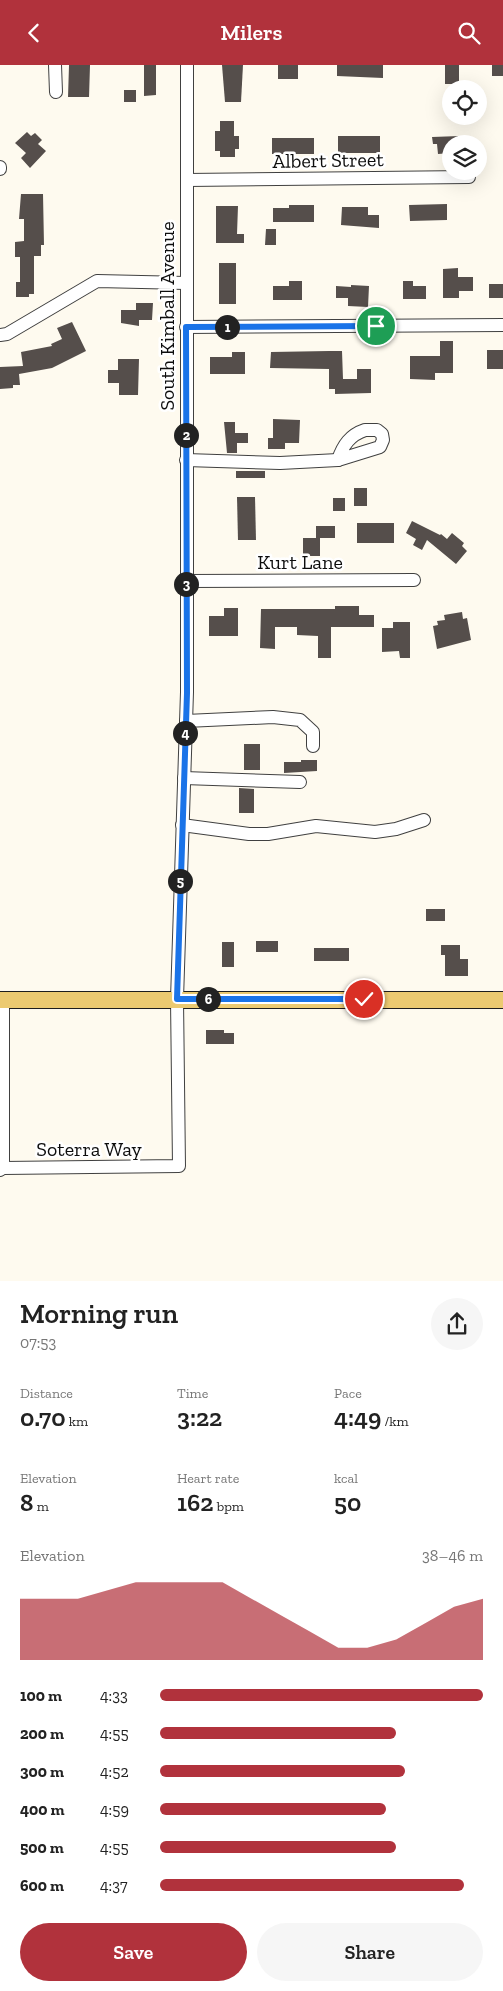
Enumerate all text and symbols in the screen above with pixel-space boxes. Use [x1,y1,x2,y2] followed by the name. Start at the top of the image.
[20,19,48,47] icon: back
[220,19,283,46] text: Milers
[455,19,483,47] icon: search
[442,80,487,180] map controls
[442,80,487,125] button: locate
[442,135,487,180] button: layers
[272,147,384,173] street label: Albert Street
[155,221,179,411] street label: South Kimball Avenue
[355,305,397,347] pin
[362,312,390,340] icon: arrive
[214,315,240,339] pin: 1
[225,319,230,336] text: 1
[174,423,198,447] pin: 2
[183,427,190,444] text: 2
[257,550,343,574] street label: Kurt Lane
[174,571,198,597] pin: 3
[183,576,190,593] text: 3
[172,721,198,745] pin: 4
[182,725,189,742] text: 4
[168,869,192,893] pin: 5
[177,873,184,890] text: 5
[343,978,385,1020] pin
[350,985,378,1013] icon: check
[196,987,220,1011] pin: 6
[205,991,212,1008] text: 6
[36,1137,142,1161] street label: Soterra Way
[20,1297,178,1330] text: Morning run
[431,1298,483,1350] button: share
[20,1333,56,1352] text: 07:53
[20,1385,73,1402] text: Distance
[177,1385,208,1402] text: Time
[334,1385,362,1402] text: Pace
[20,1402,66,1432] text: 0.70
[177,1402,222,1432] text: 3:22
[334,1402,381,1432] text: 4:49
[66,1413,88,1430] text: km
[381,1413,409,1430] text: /km
[20,1470,77,1487] text: Elevation
[177,1470,239,1487] text: Heart rate
[334,1470,358,1487] text: kcal
[20,1487,33,1517] text: 8
[177,1487,214,1517] text: 162
[334,1487,361,1517] text: 50
[33,1498,49,1515] text: m
[214,1498,244,1515] text: bpm
[20,1546,85,1565] text: Elevation
[422,1546,483,1565] text: 38–46 m
[20,1686,62,1705] text: 100 m
[100,1686,128,1705] text: 4:33
[20,1724,64,1743] text: 200 m
[100,1724,129,1743] text: 4:55
[20,1762,64,1781] text: 300 m
[100,1762,129,1781] text: 4:52
[20,1800,65,1819] text: 400 m
[100,1800,129,1819] text: 4:59
[20,1838,64,1857] text: 500 m
[100,1838,129,1857] text: 4:55
[20,1876,64,1895] text: 600 m
[100,1876,128,1895] text: 4:37
[20,1923,247,1981] button: Save
[257,1923,483,1981] button: Share

